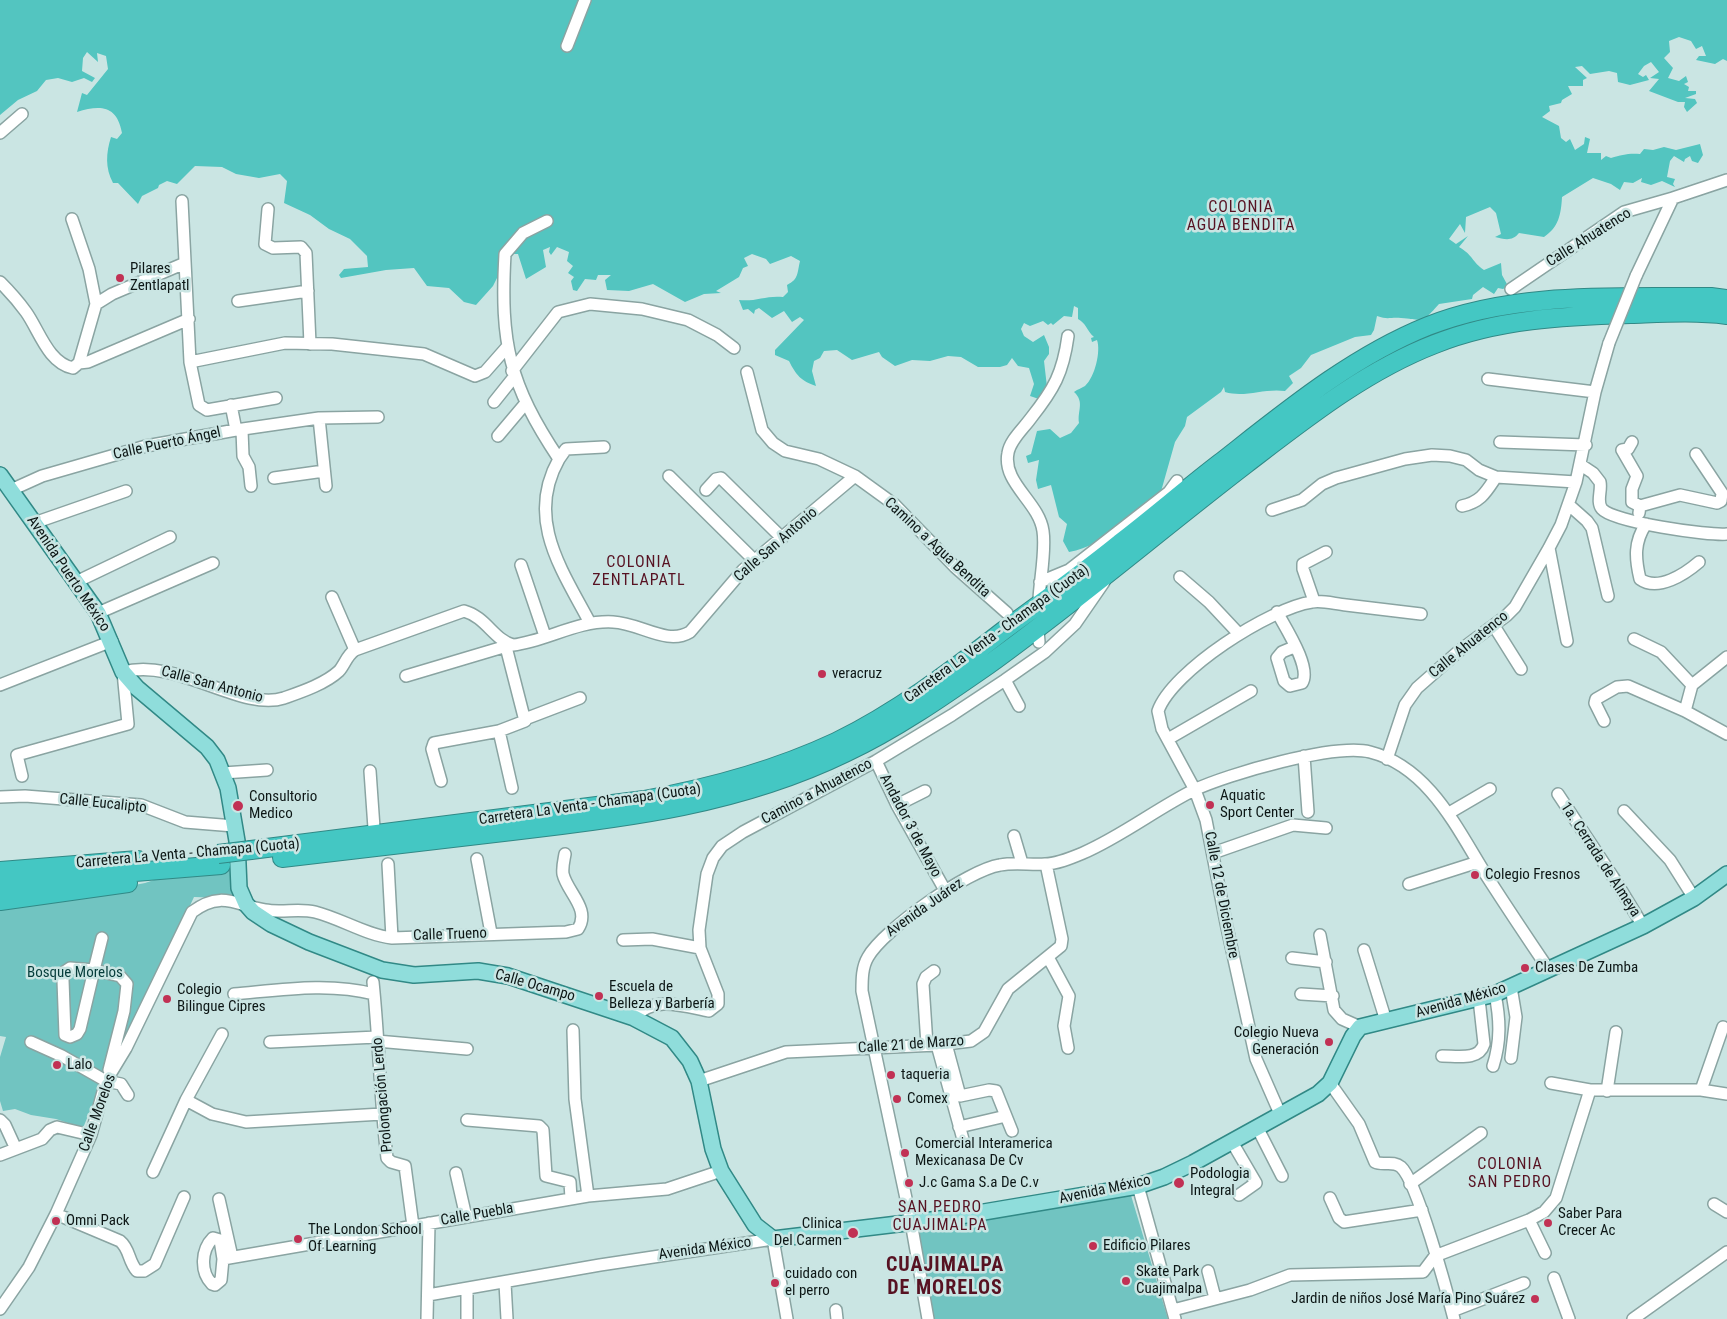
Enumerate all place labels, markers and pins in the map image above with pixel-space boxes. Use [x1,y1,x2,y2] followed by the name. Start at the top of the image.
[130,260,190,295] place label: Pilares Zentlapatl
[114,272,126,284] marker: Pilares Zentlapatl
[832,665,882,683] place label: veracruz
[816,668,828,680] marker: veracruz
[1220,787,1294,822] place label: Aquatic Sport Center
[249,788,317,823] place label: Consultorio Medico
[231,799,245,813] marker: Consultorio Medico
[1204,799,1216,811] marker: Aquatic Sport Center
[1485,866,1580,884] place label: Colegio Fresnos
[1469,869,1481,881] marker: Colegio Fresnos
[1535,959,1638,977] place label: Clases De Zumba
[1519,962,1531,974] marker: Clases De Zumba
[609,978,715,1013] place label: Escuela de Belleza y Barbería
[177,981,266,1016] place label: Colegio Bilingue Cipres
[593,990,605,1002] marker: Escuela de Belleza y Barbería
[161,993,173,1005] marker: Colegio Bilingue Cipres
[1234,1024,1319,1059] place label: Colegio Nueva Generación
[1323,1036,1335,1048] marker: Colegio Nueva Generación
[67,1056,92,1074] place label: Lalo
[51,1059,63,1071] marker: Lalo
[901,1066,950,1084] place label: taqueria
[885,1069,897,1081] marker: taqueria
[907,1090,948,1108] place label: Comex
[891,1093,903,1105] marker: Comex
[915,1135,1053,1170] place label: Comercial Interamerica Mexicanasa De Cv
[899,1147,911,1159] marker: Comercial Interamerica Mexicanasa De Cv
[1190,1165,1250,1200] place label: Podologia Integral
[919,1174,1039,1192] place label: J.c Gama S.a De C.v
[1172,1176,1186,1190] marker: Podologia Integral
[903,1177,915,1189] marker: J.c Gama S.a De C.v
[1558,1205,1622,1240] place label: Saber Para Crecer Ac
[66,1212,130,1230] place label: Omni Pack
[50,1215,62,1227] marker: Omni Pack
[774,1215,842,1250] place label: Clinica Del Carmen
[1542,1217,1554,1229] marker: Saber Para Crecer Ac
[308,1221,422,1256] place label: The London School Of Learning
[846,1226,860,1240] marker: Clinica Del Carmen
[292,1233,304,1245] marker: The London School Of Learning
[1103,1237,1191,1255] place label: Edificio Pilares
[1087,1240,1099,1252] marker: Edificio Pilares
[1136,1263,1202,1298] place label: Skate Park Cuajimalpa
[785,1265,857,1300] place label: cuidado con el perro
[1120,1275,1132,1287] marker: Skate Park Cuajimalpa
[769,1277,781,1289] marker: cuidado con el perro
[1291,1290,1525,1308] place label: Jardin de niños José María Pino Suárez
[1529,1293,1541,1305] marker: Jardin de niños José María Pino Suárez

